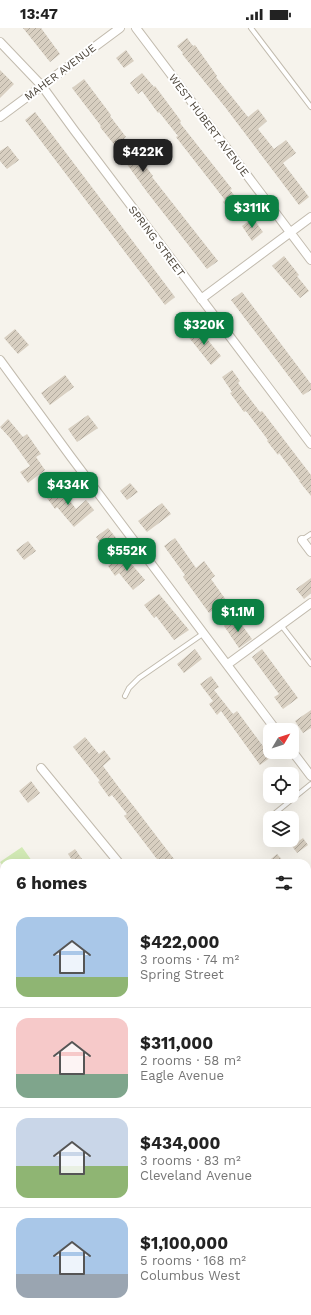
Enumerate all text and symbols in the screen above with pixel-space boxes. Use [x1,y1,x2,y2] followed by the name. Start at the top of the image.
[20,5,58,23] text: 13:47
[22,41,99,103] street label: MAHER AVENUE
[166,72,251,179] street label: WEST HUBERT AVENUE
[115,139,171,173] pin: $422K
[122,144,164,159] text: $422K
[224,195,280,229] pin: $311K
[234,200,270,215] text: $311K
[126,203,188,280] street label: SPRING STREET
[176,312,232,346] pin: $320K
[183,317,225,332] text: $320K
[40,472,96,506] pin: $434K
[47,477,89,492] text: $434K
[99,538,155,572] pin: $552K
[107,543,147,558] text: $552K
[210,599,266,633] pin: $1.1M
[221,604,255,619] text: $1.1M
[263,723,299,759] north arrow
[263,723,299,847] map controls
[263,767,299,803] button: locate
[263,811,299,847] button: layers
[273,872,295,894] icon: filters
[16,873,87,893] text: 6 homes
[140,932,220,952] text: $422,000
[48,933,96,981] icon: home
[140,952,239,967] text: 3 rooms · 74 m²
[140,967,224,982] text: Spring Street
[140,1033,213,1053] text: $311,000
[48,1034,96,1082] icon: home
[140,1053,241,1068] text: 2 rooms · 58 m²
[140,1068,224,1083] text: Eagle Avenue
[140,1133,220,1153] text: $434,000
[48,1134,96,1182] icon: home
[140,1153,241,1168] text: 3 rooms · 83 m²
[140,1168,252,1183] text: Cleveland Avenue
[140,1233,228,1253] text: $1,100,000
[48,1234,96,1282] icon: home
[140,1253,246,1268] text: 5 rooms · 168 m²
[140,1268,240,1283] text: Columbus West

